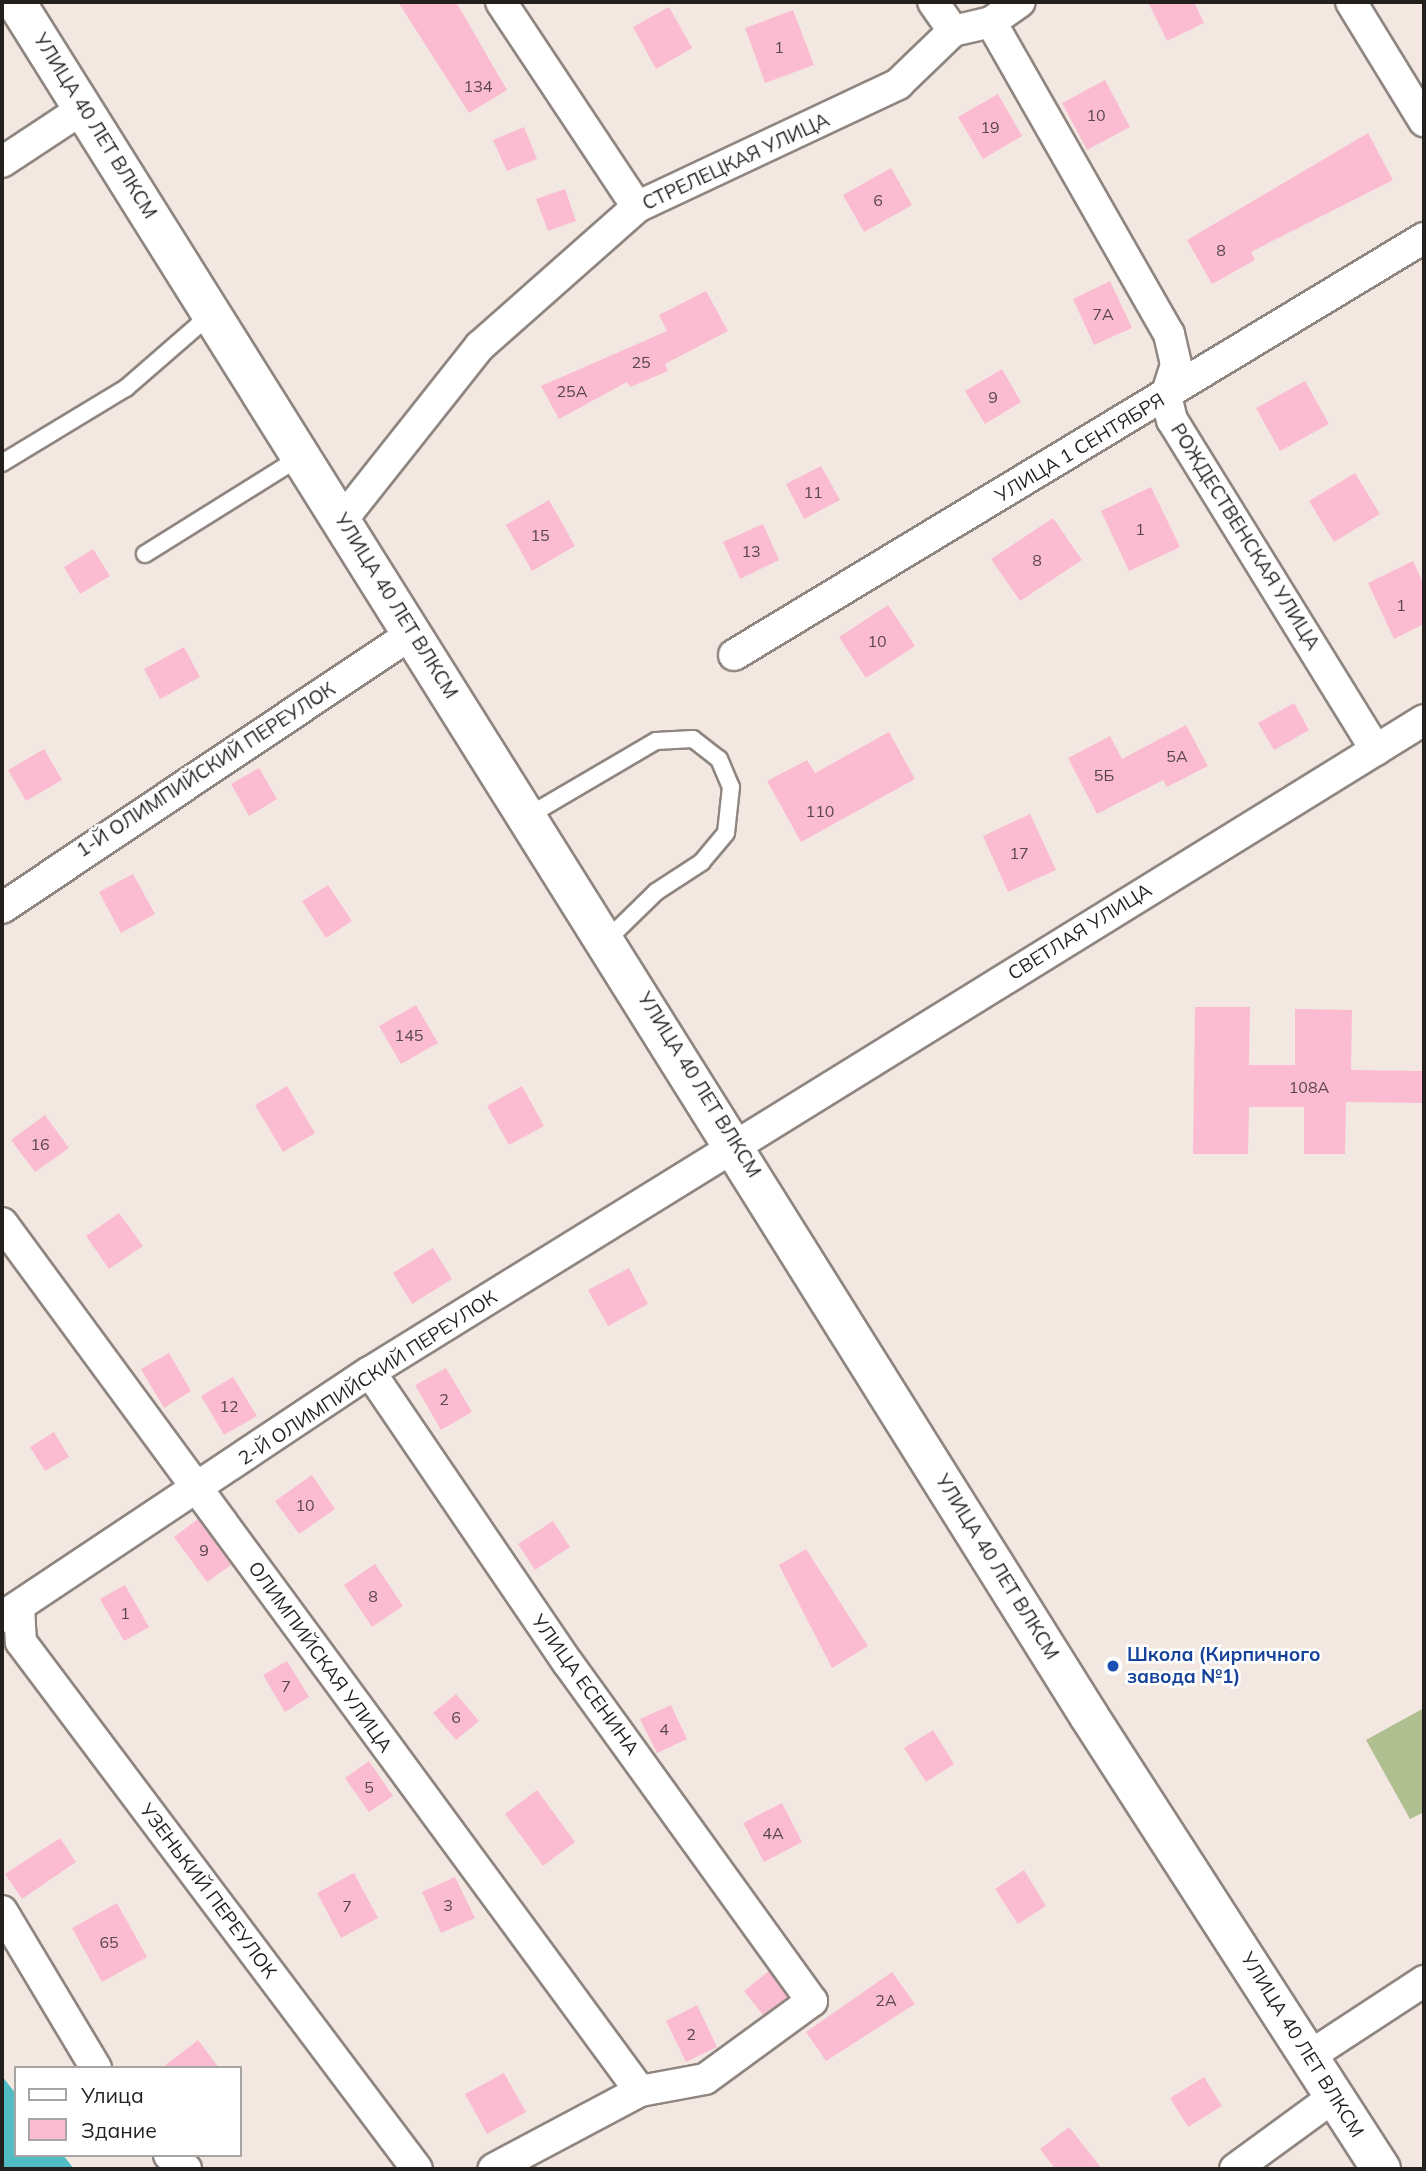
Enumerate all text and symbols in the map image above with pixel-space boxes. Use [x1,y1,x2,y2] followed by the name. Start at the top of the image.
[29,29,161,223] street label: УЛИЦА 40 ЛЕТ ВЛКСМ
[774,37,784,57] house number: 1
[464,76,492,96] house number: 134
[1086,105,1106,125] house number: 10
[639,109,833,215] street label: СТРЕЛЕЦКАЯ УЛИЦА
[980,117,1000,137] house number: 19
[873,190,883,210] house number: 6
[1216,240,1226,260] house number: 8
[1092,304,1114,324] house number: 7А
[631,352,651,372] house number: 25
[557,381,587,401] house number: 25А
[988,387,998,407] house number: 9
[991,388,1169,508] street label: УЛИЦА 1 СЕНТЯБРЯ
[1166,420,1324,654] street label: РОЖДЕСТВЕНСКАЯ УЛИЦА
[803,482,823,502] house number: 11
[330,509,462,703] street label: УЛИЦА 40 ЛЕТ ВЛКСМ
[1135,519,1145,539] house number: 1
[530,525,550,545] house number: 15
[741,541,761,561] house number: 13
[1032,550,1042,570] house number: 8
[1396,595,1406,615] house number: 1
[867,631,887,651] house number: 10
[73,678,339,862] street label: 1-Й ОЛИМПИЙСКИЙ ПЕРЕУЛОК
[1166,746,1188,766] house number: 5А
[1094,765,1114,785] house number: 5Б
[806,801,834,821] house number: 110
[1009,843,1029,863] house number: 17
[1004,879,1156,985] street label: СВЕТЛАЯ УЛИЦА
[633,988,765,1182] street label: УЛИЦА 40 ЛЕТ ВЛКСМ
[395,1025,423,1045] house number: 145
[1289,1077,1329,1097] house number: 108А
[30,1134,50,1154] house number: 16
[235,1286,501,1470] street label: 2-Й ОЛИМПИЙСКИЙ ПЕРЕУЛОК
[439,1389,449,1409] house number: 2
[219,1396,239,1416] house number: 12
[931,1470,1063,1664] street label: УЛИЦА 40 ЛЕТ ВЛКСМ
[295,1495,315,1515] house number: 10
[199,1540,209,1560] house number: 9
[243,1557,397,1757] street label: ОЛИМПИЙСКАЯ УЛИЦА
[368,1586,378,1606] house number: 8
[120,1603,130,1623] house number: 1
[526,1610,644,1760] street label: УЛИЦА ЕСЕНИНА
[1127,1644,1321,1688] place label: Школа (Кирпичного завода №1)
[1105,1658,1121,1674] marker: Школа (Кирпичного завода №1)
[281,1676,291,1696] house number: 7
[451,1707,461,1727] house number: 6
[659,1719,669,1739] house number: 4
[364,1777,374,1797] house number: 5
[135,1799,281,1983] street label: УЗЕНЬКИЙ ПЕРЕУЛОК
[762,1823,784,1843] house number: 4А
[443,1895,453,1915] house number: 3
[342,1896,352,1916] house number: 7
[99,1932,119,1952] house number: 65
[1236,1948,1368,2142] street label: УЛИЦА 40 ЛЕТ ВЛКСМ
[875,1990,897,2010] house number: 2А
[686,2024,696,2044] house number: 2
[14,2066,242,2157] legend
[81,2082,144,2108] text: Улица
[81,2117,157,2143] text: Здание

